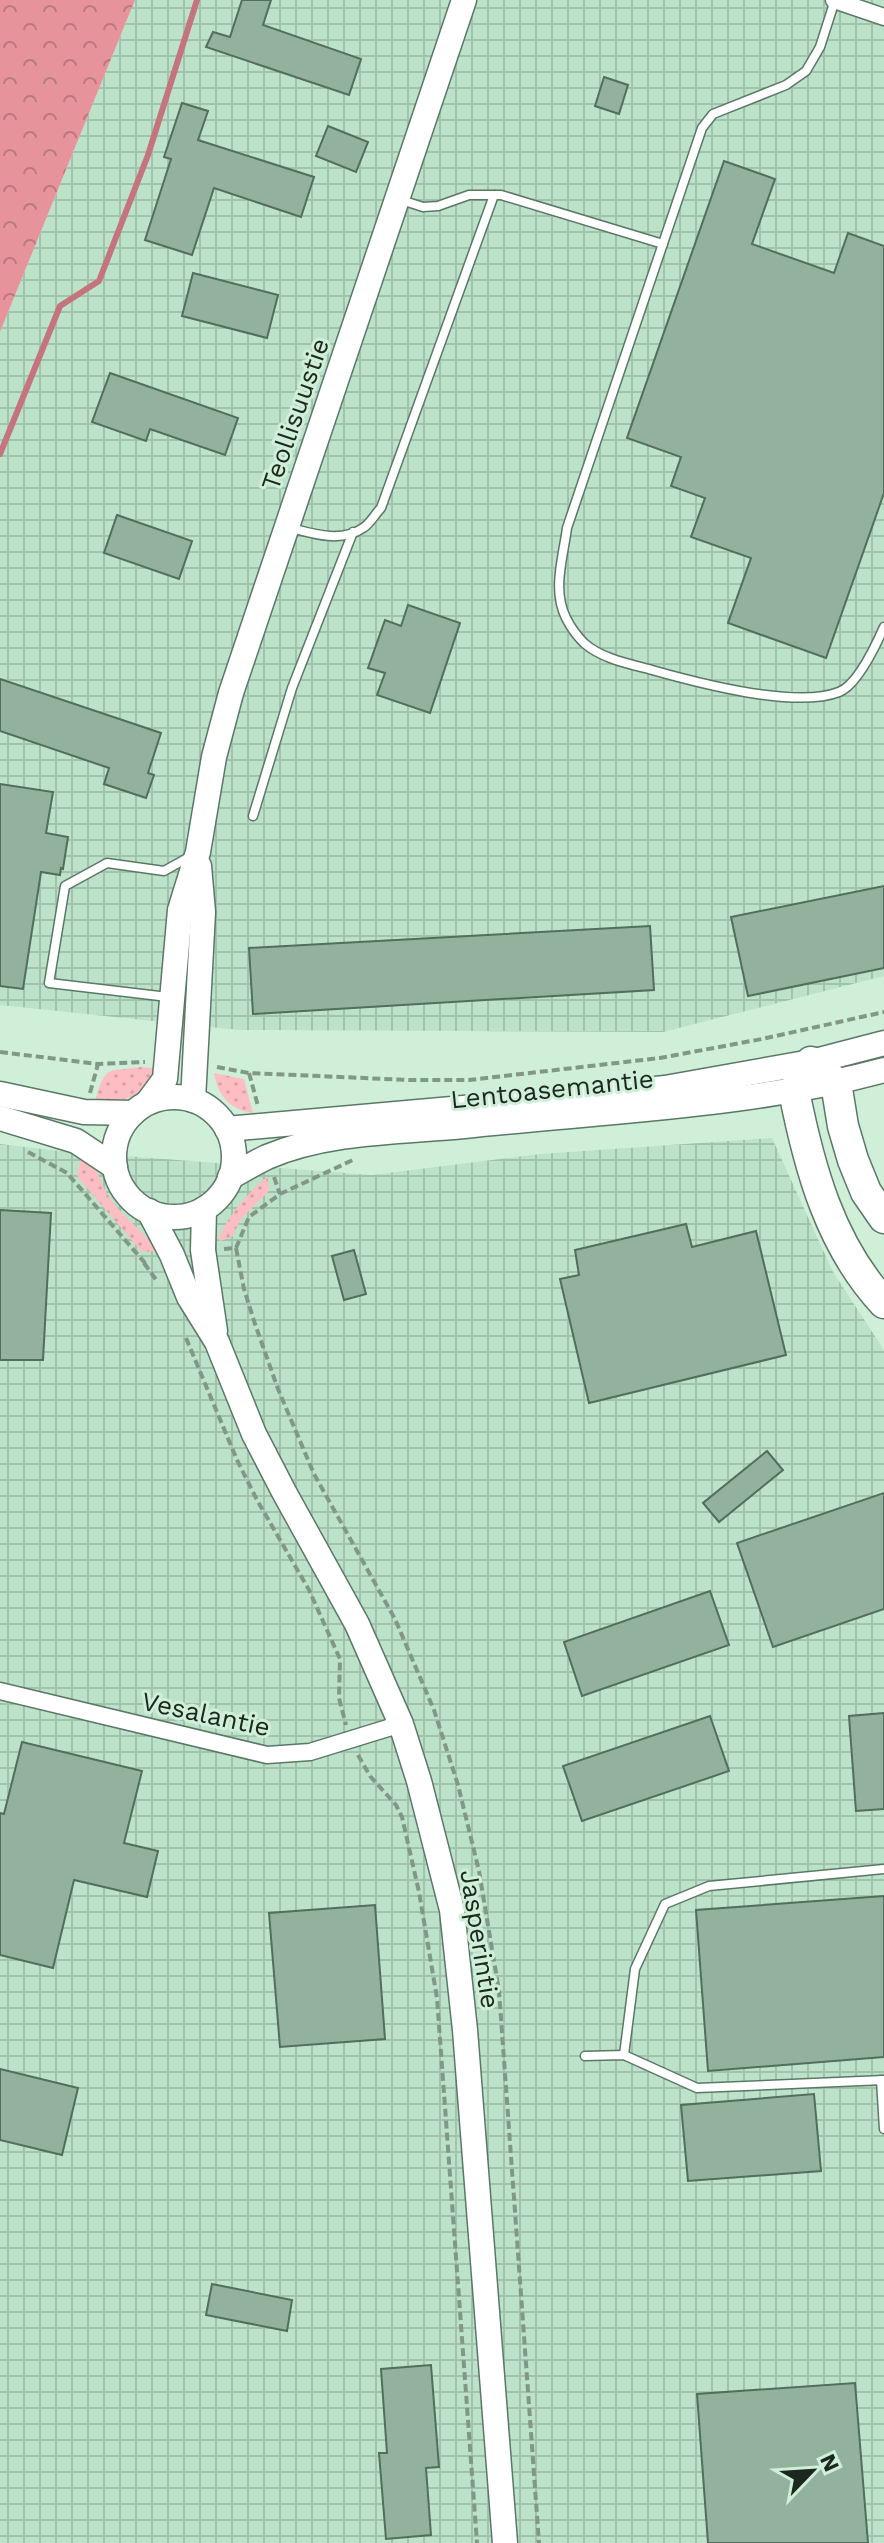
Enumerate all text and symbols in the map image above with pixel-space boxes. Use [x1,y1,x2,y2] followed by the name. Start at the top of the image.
[255,334,335,494] street label: Teollisuustie
[449,1063,655,1115] street label: Lentoasemantie
[139,1686,273,1742] street label: Vesalantie
[454,1867,506,2011] street label: Jasperintie
[772,2431,852,2511] north arrow
[815,2450,844,2475] text: N

